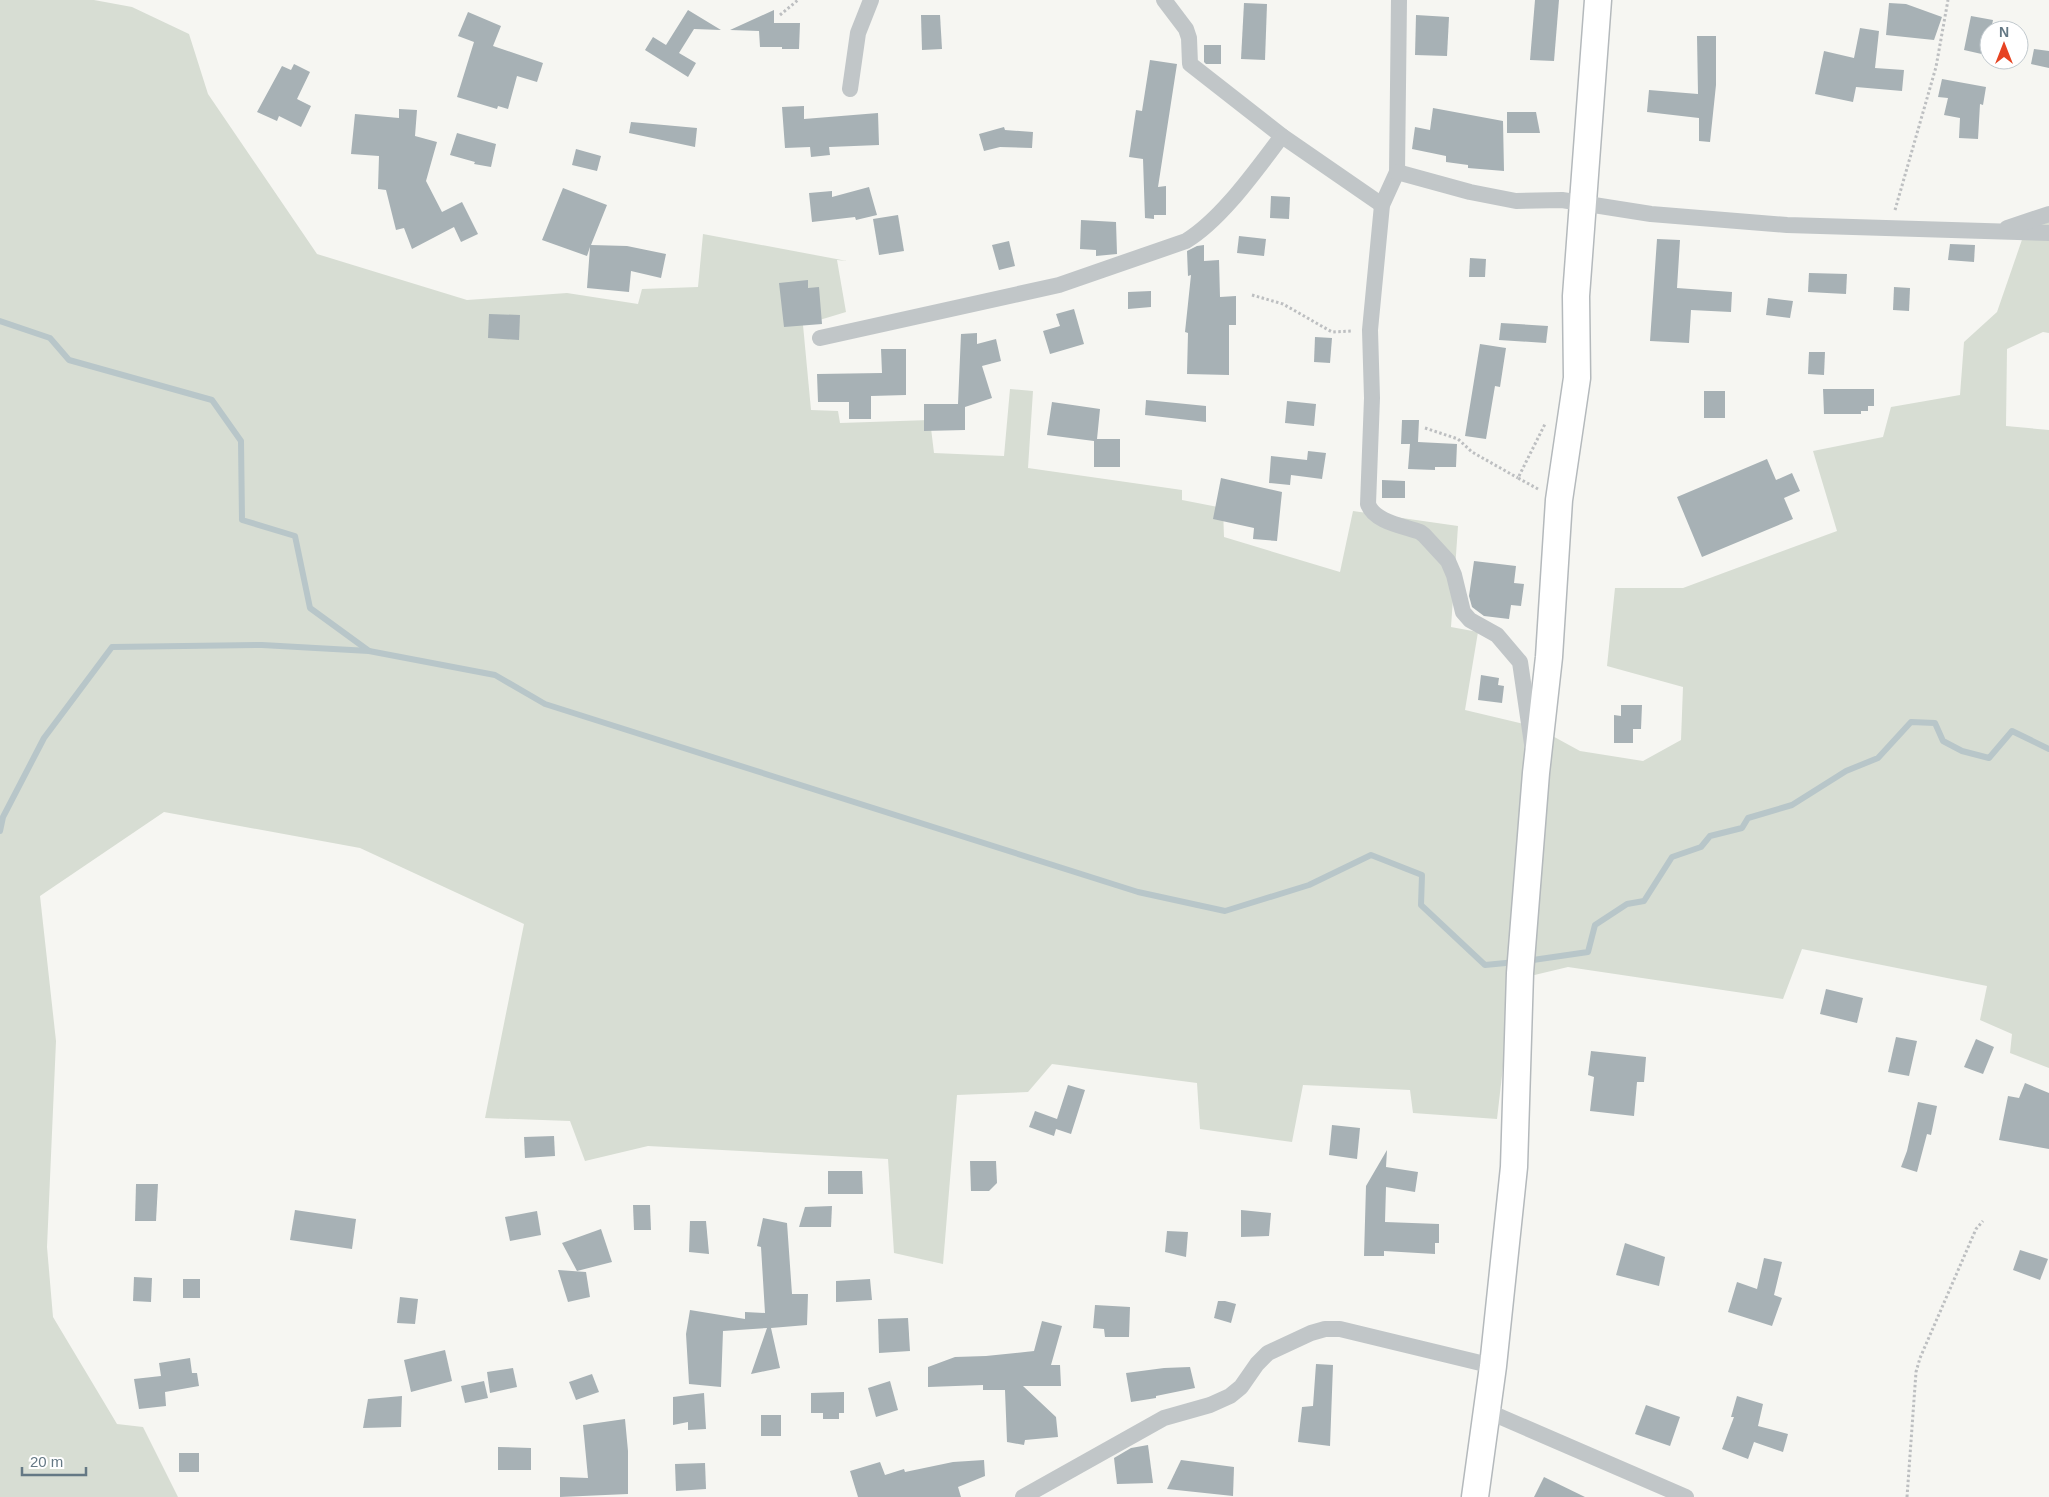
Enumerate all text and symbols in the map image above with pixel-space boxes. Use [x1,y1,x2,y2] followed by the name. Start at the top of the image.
[1979,20,2029,70] north arrow
[1999,24,2009,40] text: N
[22,1444,86,1476] scale bar
[30,1453,63,1470] text: 20 m

